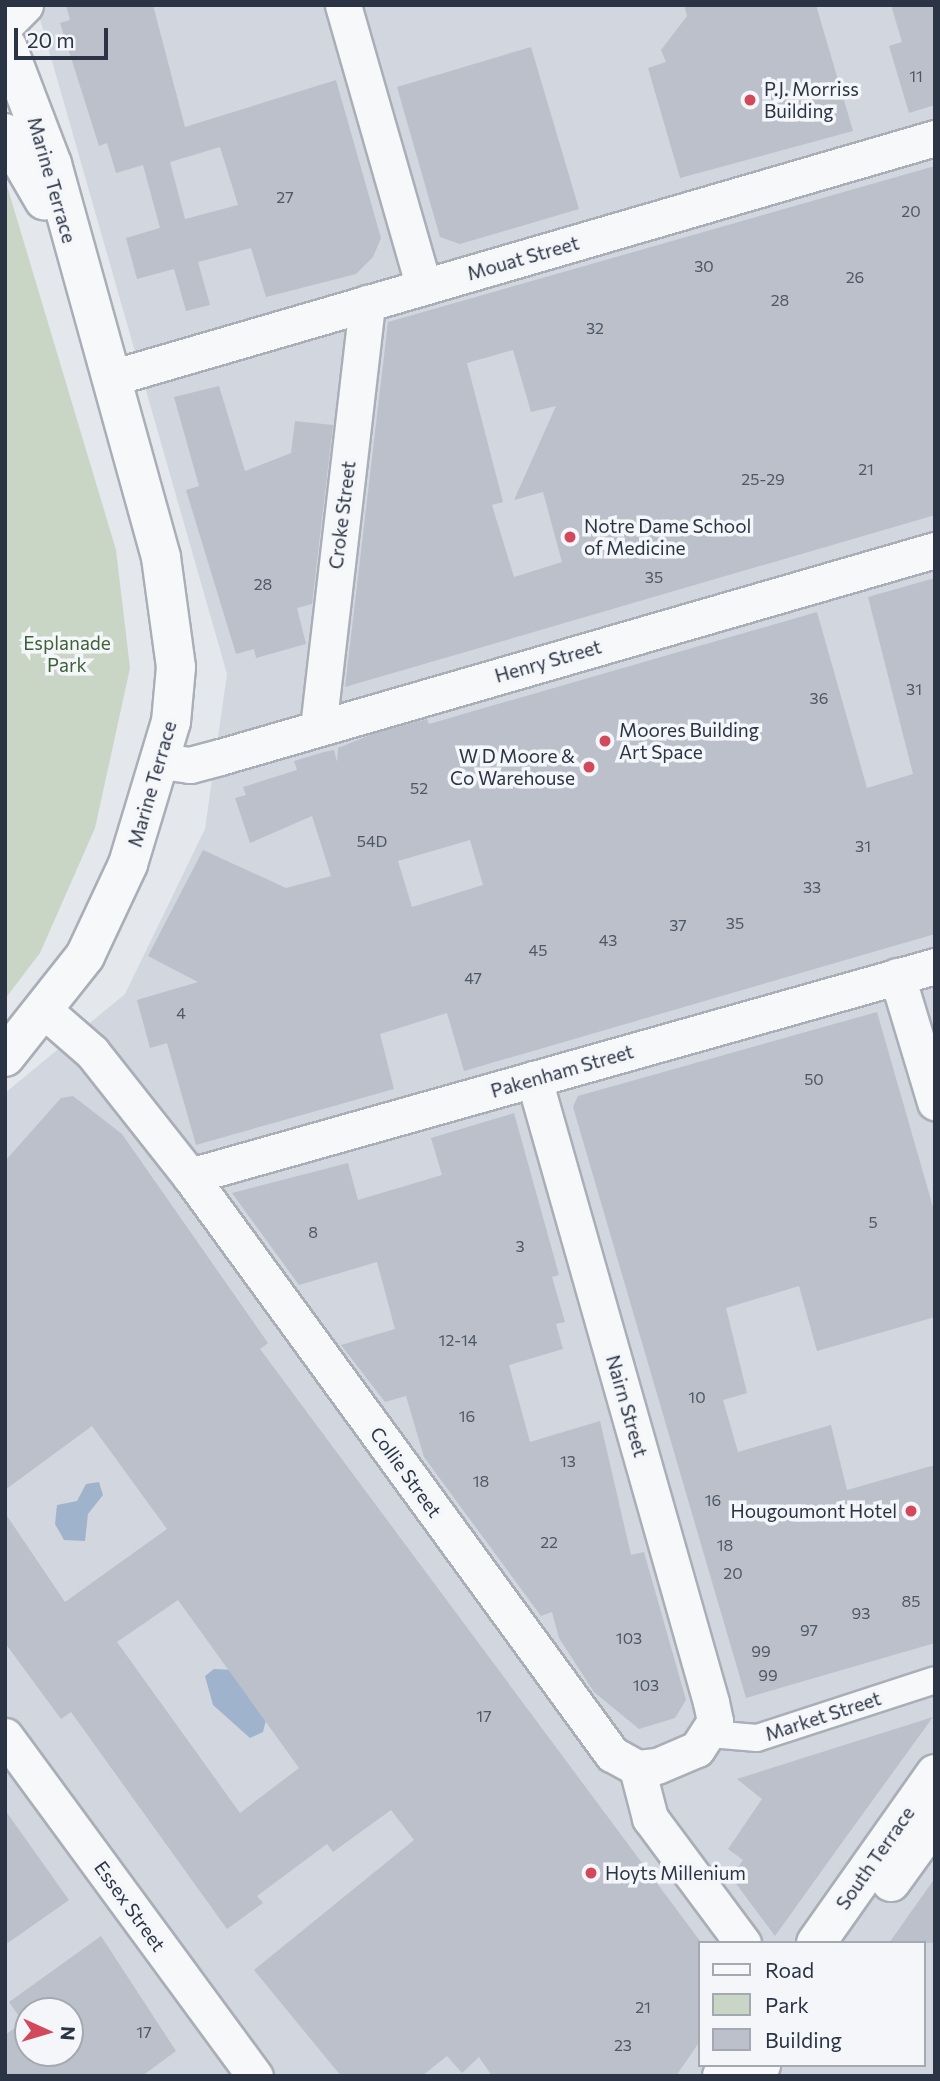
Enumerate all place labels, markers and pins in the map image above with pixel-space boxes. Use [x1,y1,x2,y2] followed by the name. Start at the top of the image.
[764,78,859,122] place label: P.J. Morriss Building
[742,92,758,108] marker: P.J. Morriss Building
[584,515,751,559] place label: Notre Dame School of Medicine
[562,529,578,545] marker: Notre Dame School of Medicine
[619,719,759,763] place label: Moores Building Art Space
[597,733,613,749] marker: Moores Building Art Space
[450,745,575,789] place label: W D Moore & Co Warehouse
[581,759,597,775] marker: W D Moore & Co Warehouse
[731,1500,897,1522] place label: Hougoumont Hotel
[903,1503,919,1519] marker: Hougoumont Hotel
[605,1862,746,1884] place label: Hoyts Millenium
[583,1865,599,1881] marker: Hoyts Millenium

